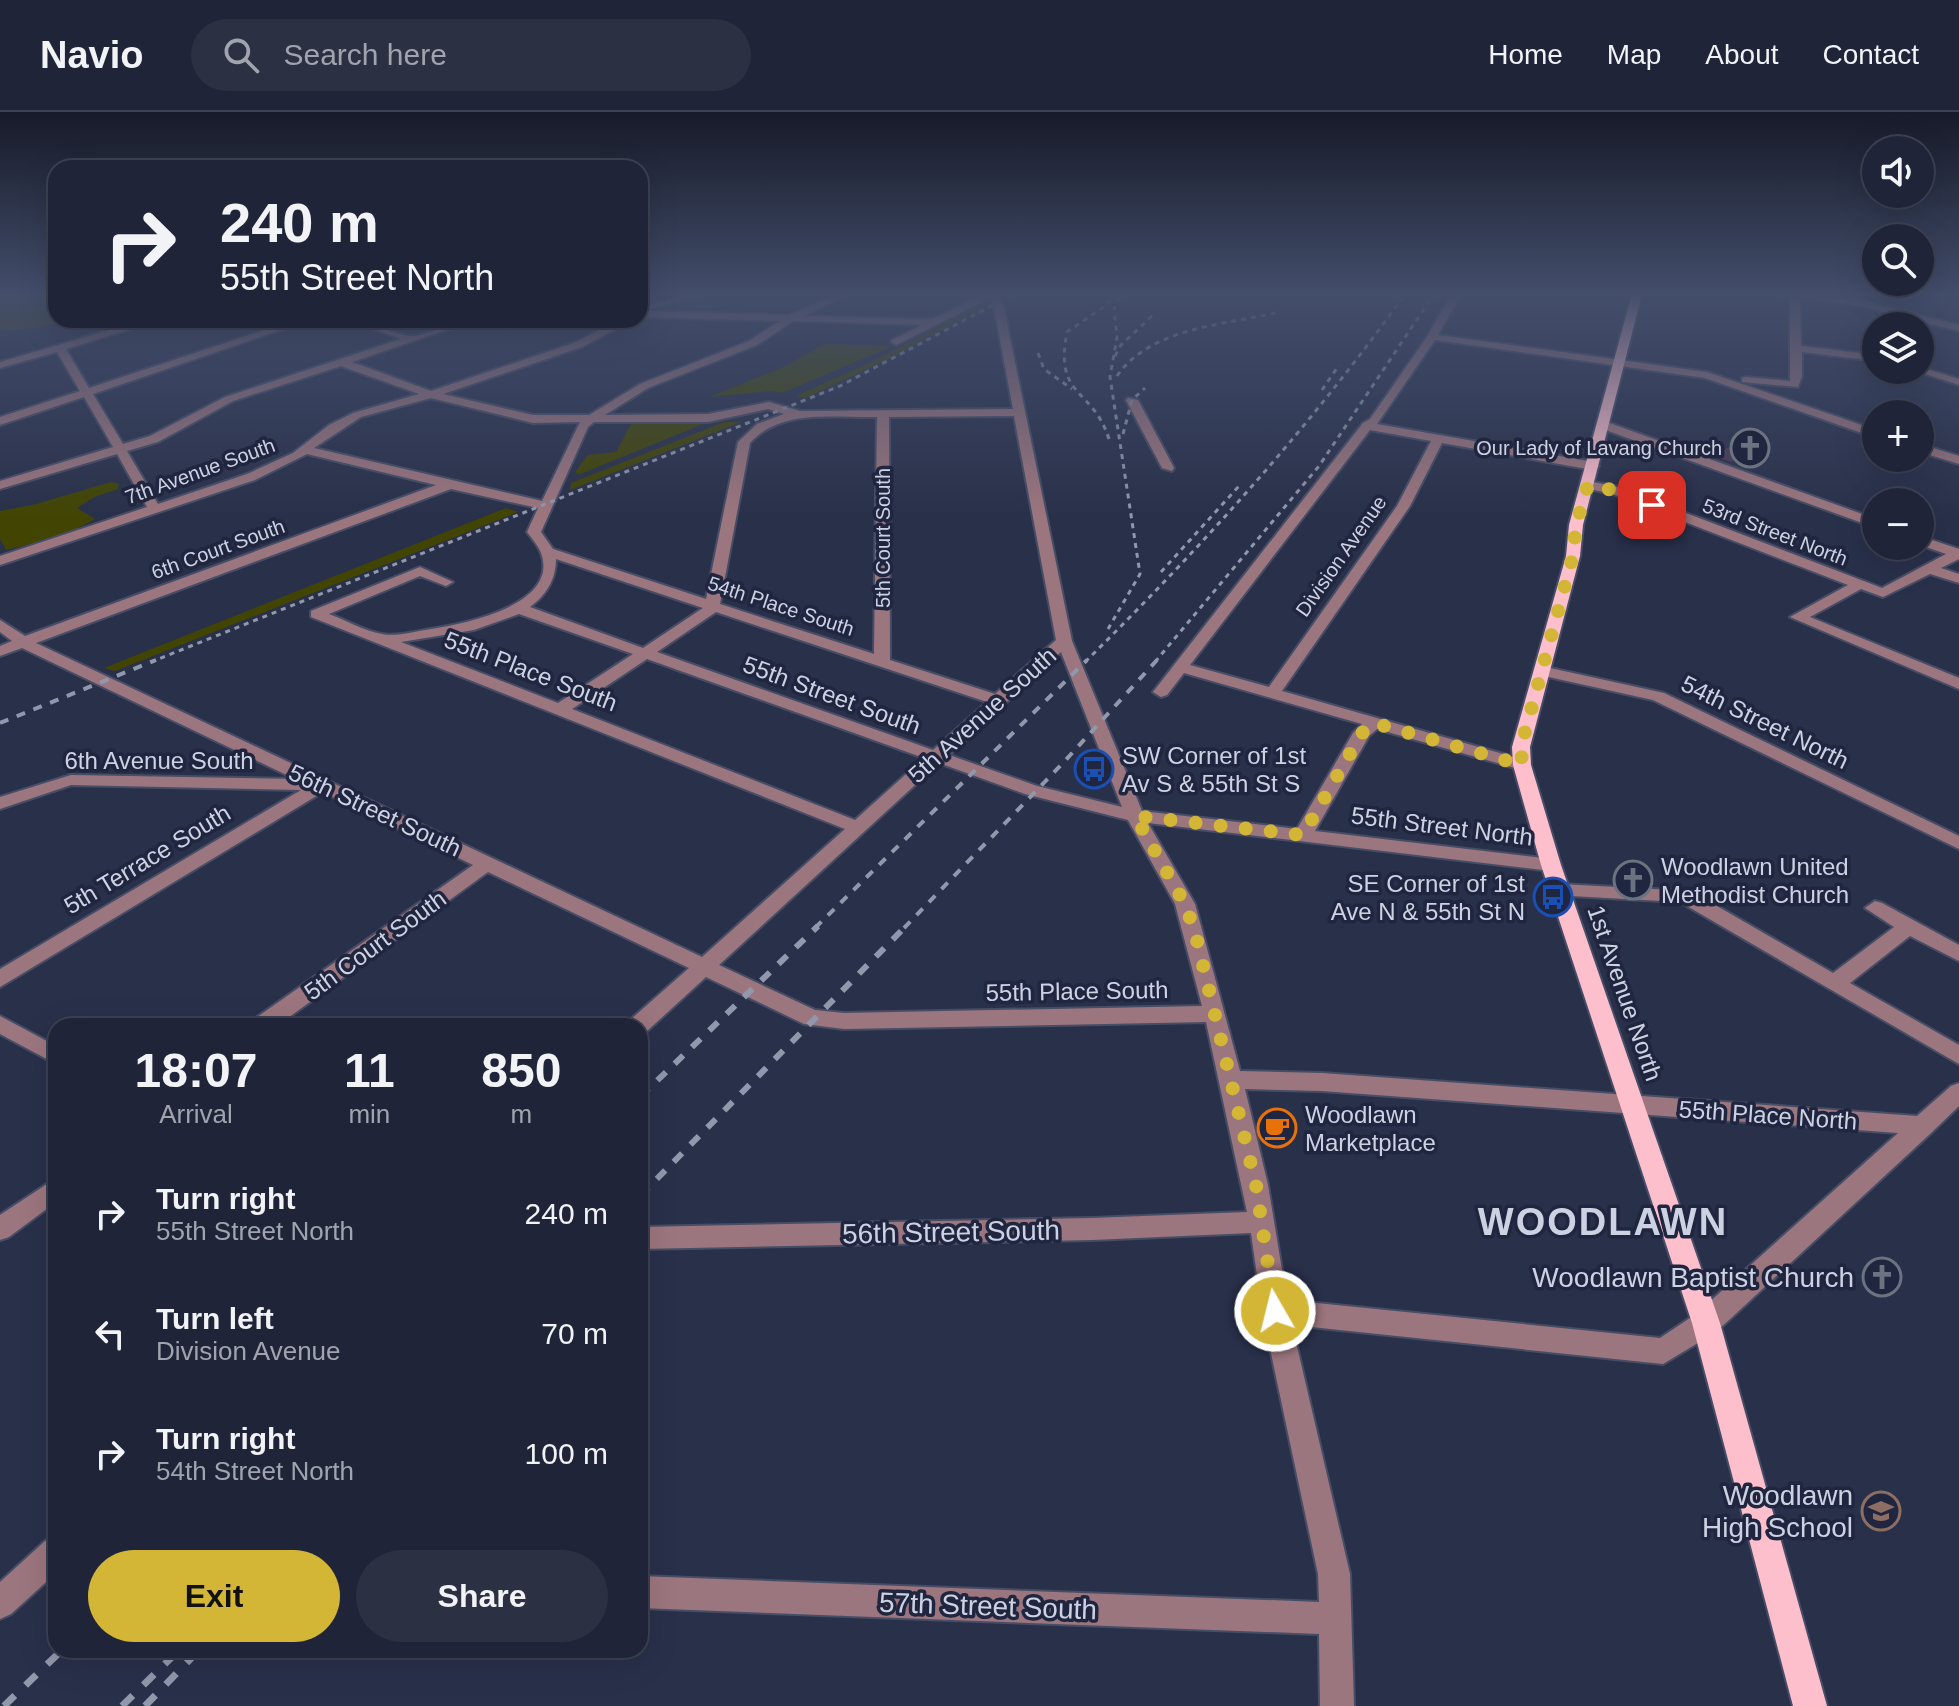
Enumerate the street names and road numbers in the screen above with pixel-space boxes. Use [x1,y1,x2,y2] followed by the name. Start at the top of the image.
[122,434,278,508] street label: 7th Avenue South
[872,468,894,608] street label: 5th Court South
[1291,492,1391,620] street label: Division Avenue
[1699,494,1851,570] street label: 53rd Street North
[148,515,288,583] street label: 6th Court South
[705,572,857,640] street label: 54th Place South
[441,626,621,716] street label: 55th Place South
[903,642,1061,788] street label: 5th Avenue South
[740,650,924,740] street label: 55th Street South
[1677,670,1853,774] street label: 54th Street North
[64,747,254,774] street label: 6th Avenue South
[285,758,465,862] street label: 56th Street South
[59,799,235,919] street label: 5th Terrace South
[1350,801,1534,851] street label: 55th Street North
[299,885,451,1005] street label: 5th Court South
[1582,902,1668,1084] street label: 1st Avenue North
[985,976,1169,1006] street label: 55th Place South
[1678,1095,1858,1135] street label: 55th Place North
[842,1215,1060,1249] street label: 56th Street South
[879,1587,1097,1625] street label: 57th Street South

